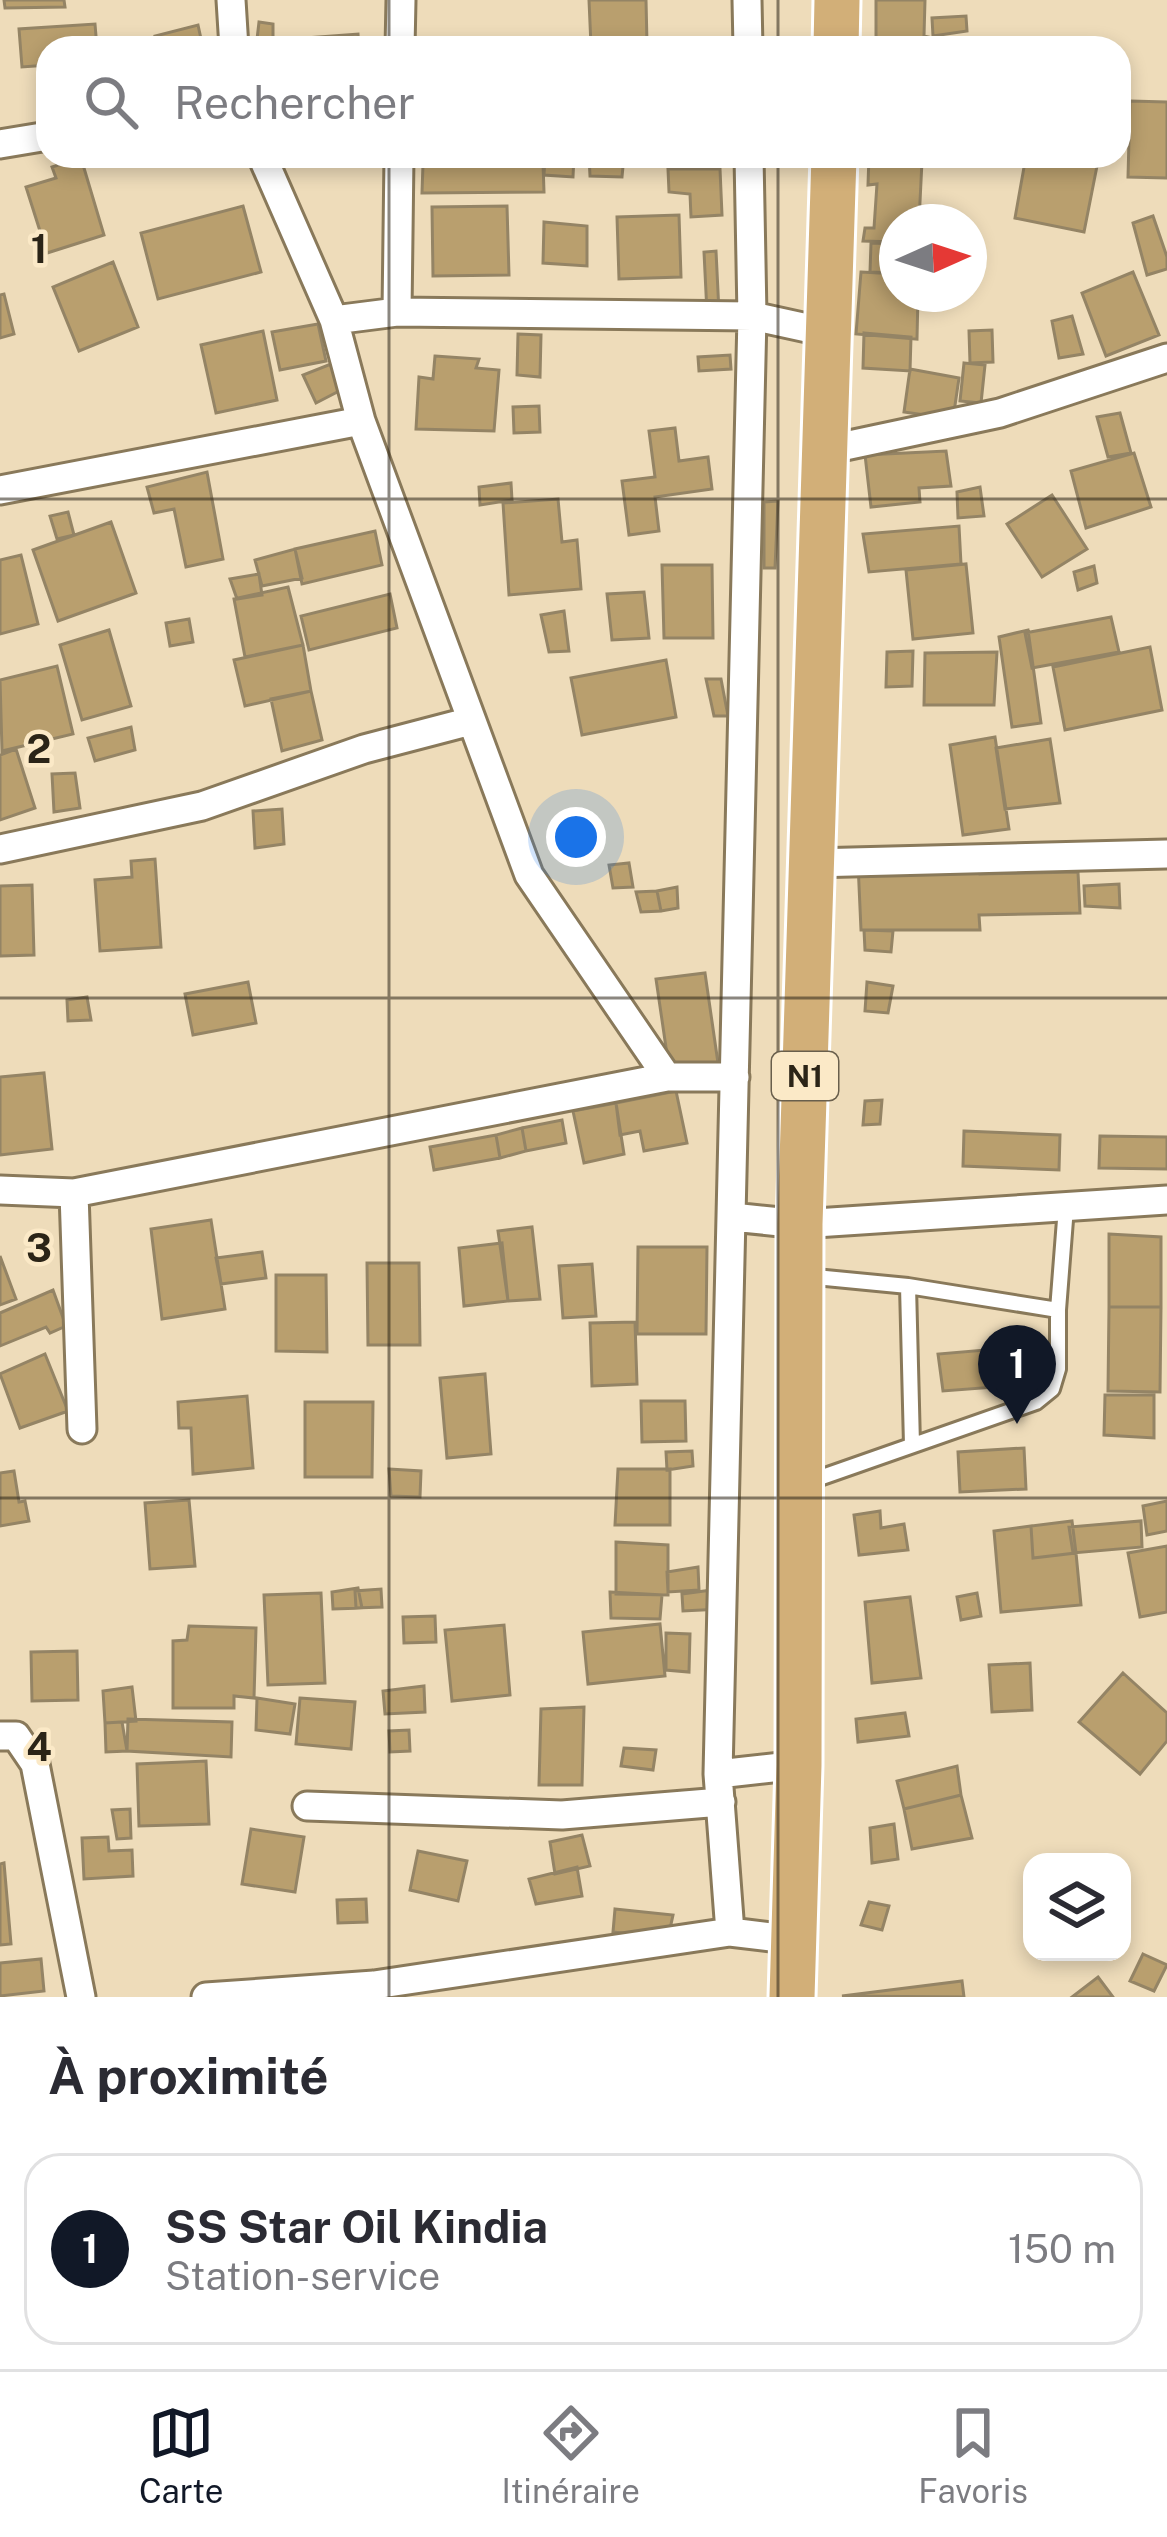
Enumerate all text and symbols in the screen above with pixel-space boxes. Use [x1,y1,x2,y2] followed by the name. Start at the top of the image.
[36,36,1131,168] search box
[78,69,144,135] icon: search
[174,76,415,129] text: Rechercher
[879,204,987,312] north arrow
[31,226,47,272] text: 1
[27,726,51,772] text: 2
[546,807,606,867] your location
[772,1052,838,1100] road number: N1
[26,1225,52,1271] text: 3
[978,1325,1056,1424] pin: 1
[26,1724,52,1770] text: 4
[1023,1853,1131,1961] map controls
[1023,1853,1131,1961] button: layers
[48,2046,329,2105] text: À proximité
[165,2200,548,2253] text: SS Star Oil Kindia
[82,2226,98,2272] text: 1
[1008,2226,1116,2272] text: 150 m
[165,2253,440,2299] text: Station-service
[139,2400,223,2510] tab: Carte
[502,2400,640,2510] tab: Itinéraire
[918,2400,1028,2510] tab: Favoris

